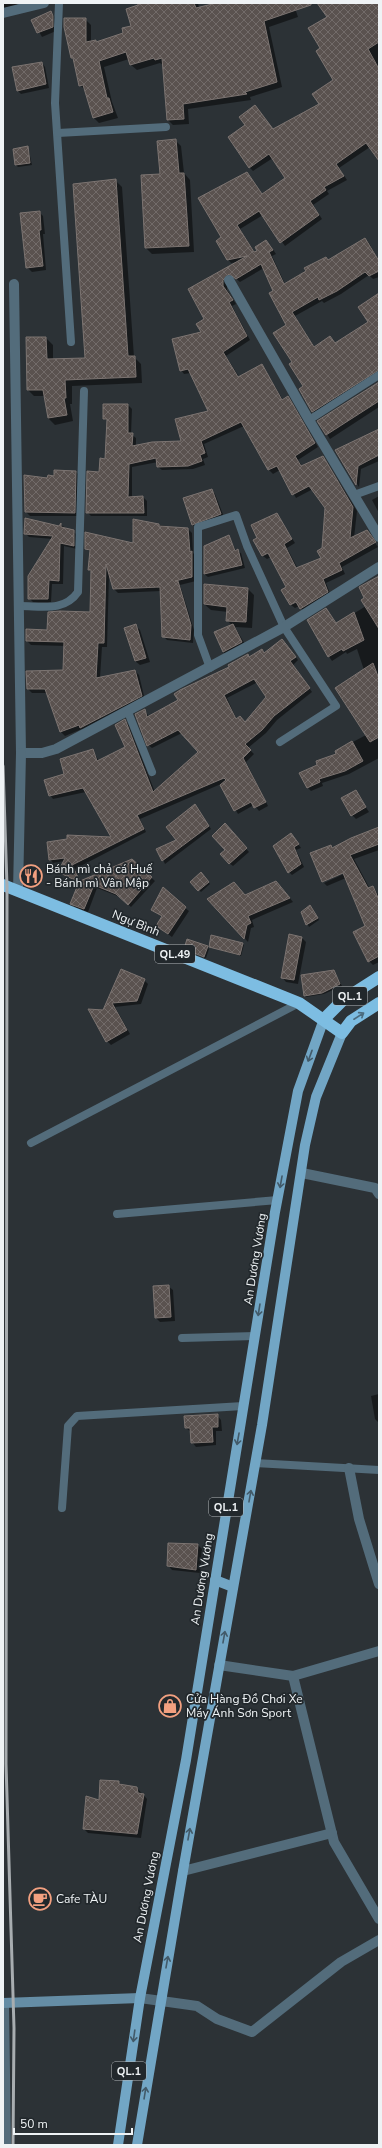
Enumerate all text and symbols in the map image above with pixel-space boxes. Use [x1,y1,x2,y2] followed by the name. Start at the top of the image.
[46,861,153,891] place label: Bánh mì chả cá Huế - Bánh mì Vân Mập
[18,863,44,889] restaurant icon: Bánh mì chả cá Huế - Bánh mì Vân Mập
[110,906,162,940] street label: Ngự Bình
[155,945,195,963] road number: QL.49
[333,987,367,1005] road number: QL.1
[353,1012,364,1020] one-way arrow
[306,1050,314,1062] one-way arrow
[277,1175,285,1188] one-way arrow
[240,1212,270,1306] street label: An Dương Vương
[255,1304,263,1317] one-way arrow
[234,1432,242,1445] one-way arrow
[246,1489,254,1502] one-way arrow
[209,1498,243,1516] road number: QL.1
[187,1532,217,1626] street label: An Dương Vương
[221,1631,229,1644] one-way arrow
[186,1691,303,1721] place label: Cửa Hàng Đồ Chơi Xe Máy Ánh Sơn Sport
[157,1693,183,1719] shop icon: Cửa Hàng Đồ Chơi Xe Máy Ánh Sơn Sport
[186,1828,194,1841] one-way arrow
[129,1850,163,1944] street label: An Dương Vương
[27,1886,53,1912] cafe icon: Cafe TÀU
[56,1891,107,1907] place label: Cafe TÀU
[163,1956,171,1969] one-way arrow
[130,2029,138,2042] one-way arrow
[112,2062,146,2080] road number: QL.1
[141,2087,149,2100] one-way arrow
[14,2110,132,2136] scale bar
[20,2116,48,2132] text: 50 m

